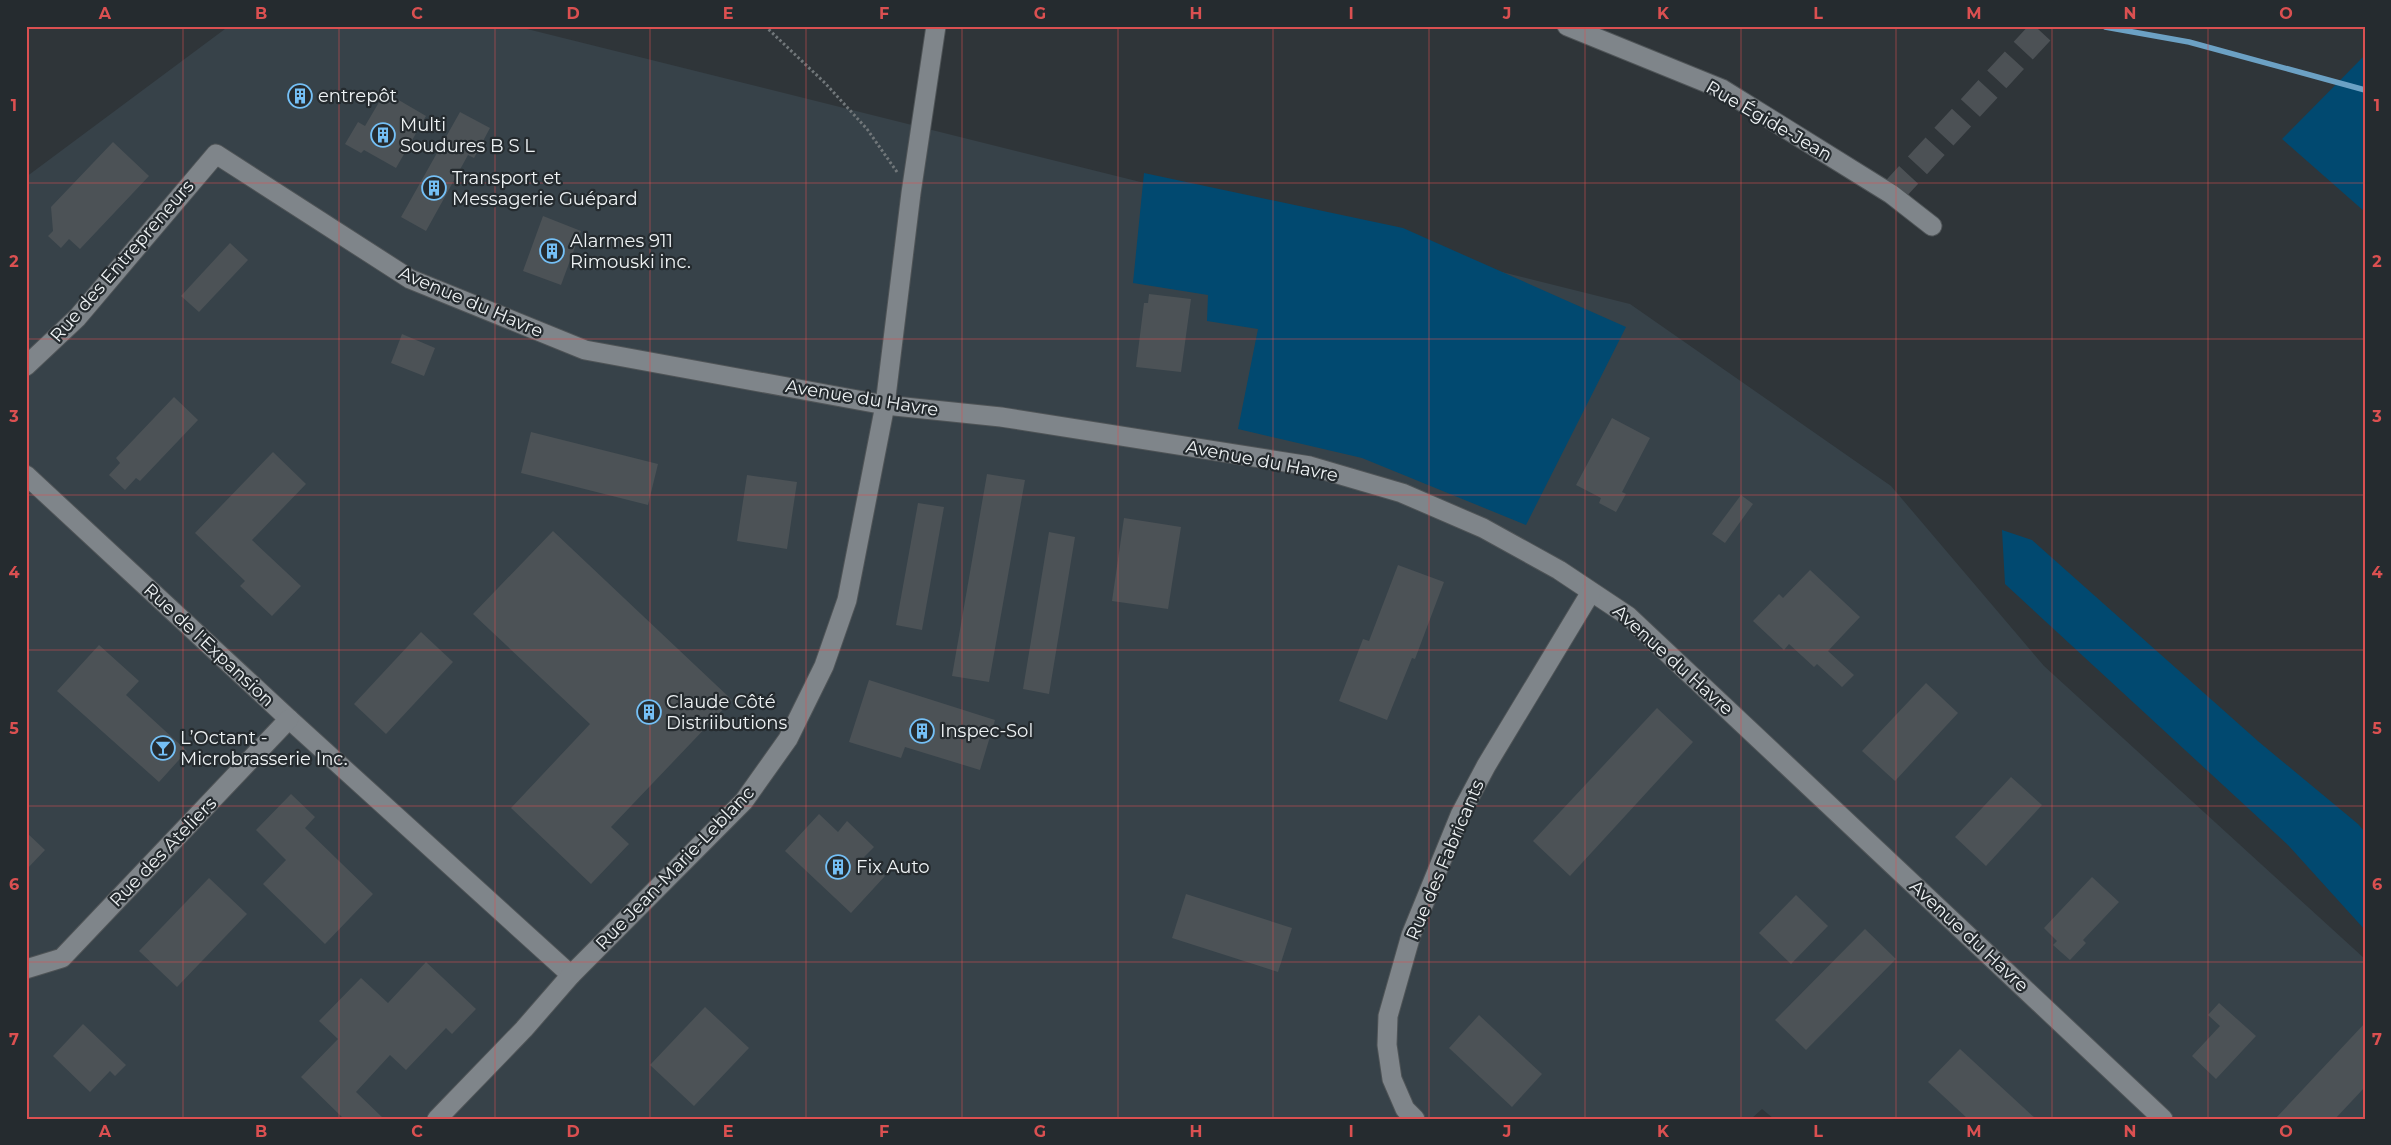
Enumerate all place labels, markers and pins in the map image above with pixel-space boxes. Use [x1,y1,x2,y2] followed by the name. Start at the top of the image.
[287,83,313,109] building icon: entrepôt
[318,85,397,107] place label: entrepôt
[400,114,535,157] place label: Multi Soudures B S L
[370,122,396,148] building icon: Multi Soudures B S L
[452,167,638,210] place label: Transport et Messagerie Guépard
[421,175,447,201] building icon: Transport et Messagerie Guépard
[570,230,691,273] place label: Alarmes 911 Rimouski inc.
[539,238,565,264] building icon: Alarmes 911 Rimouski inc.
[666,691,787,734] place label: Claude Côté Distriibutions
[636,699,662,725] building icon: Claude Côté Distriibutions
[909,718,935,744] building icon: Inspec-Sol
[940,720,1033,742] place label: Inspec-Sol
[180,727,348,770] place label: L’Octant - Microbrasserie Inc.
[150,735,176,761] bar icon: L’Octant - Microbrasserie Inc.
[825,854,851,880] building icon: Fix Auto
[856,856,930,878] place label: Fix Auto

